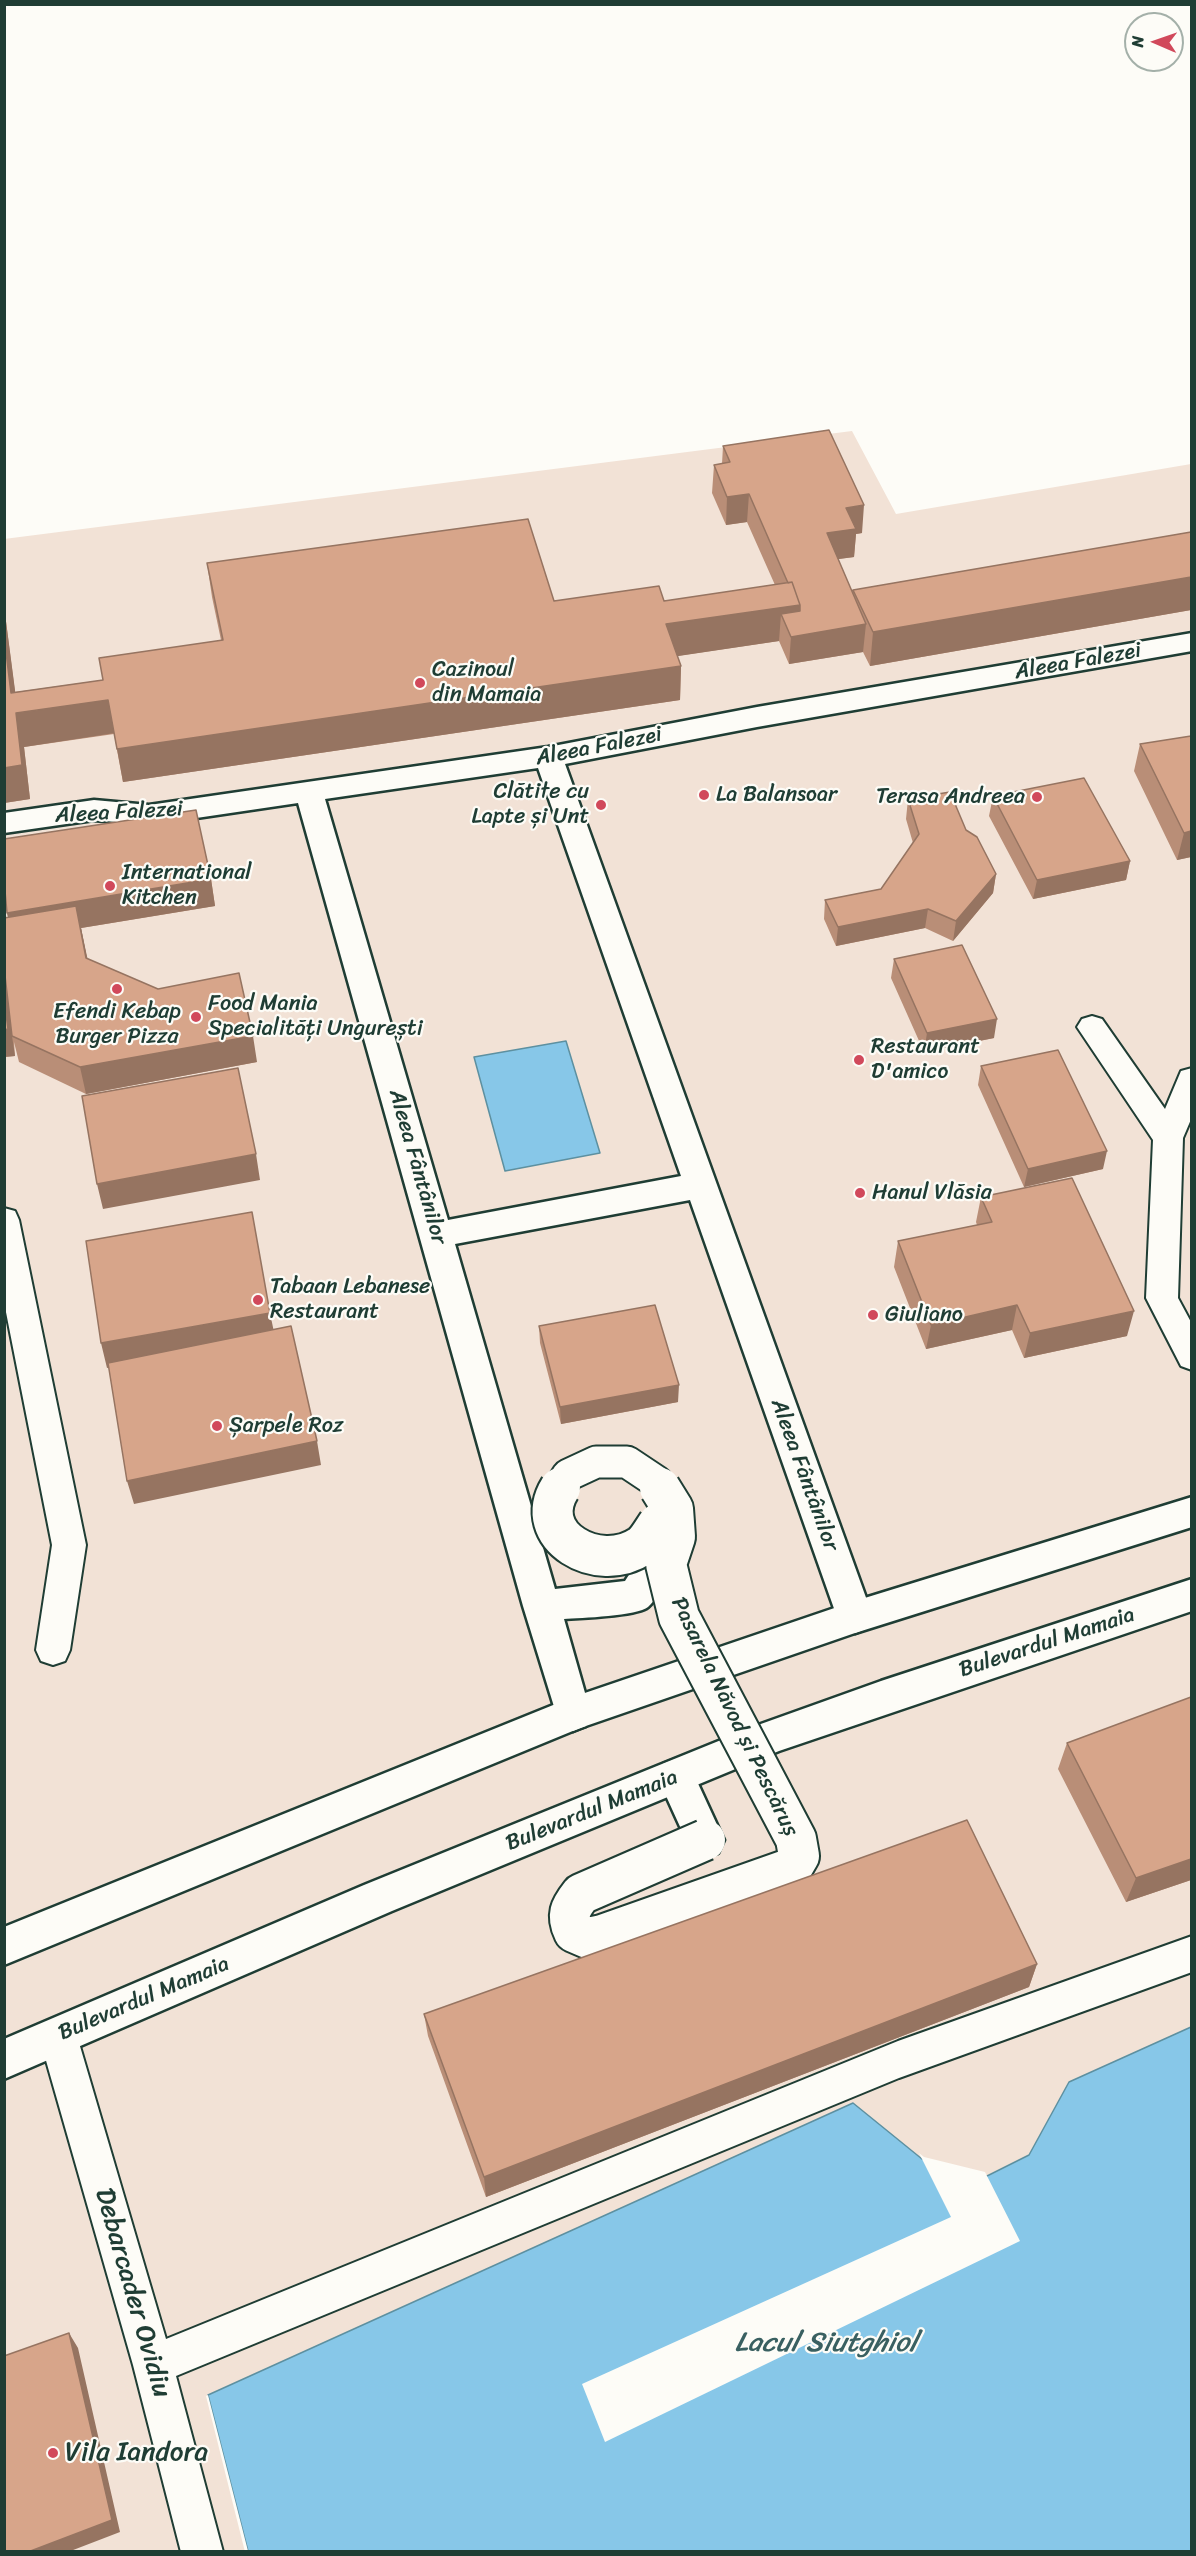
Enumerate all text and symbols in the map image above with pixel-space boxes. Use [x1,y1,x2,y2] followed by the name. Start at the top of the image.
[1124,12,1184,72] north arrow
[1123,35,1152,47] text: N
[1013,638,1143,686] street label: Aleea Falezei
[432,657,541,708] place label: Cazinoul din Mamaia
[413,676,427,690] marker: Cazinoul din Mamaia
[534,722,664,772] street label: Aleea Falezei
[472,779,589,830] place label: Clătite cu Lapte și Unt
[716,782,837,808] place label: La Balansoar
[876,784,1025,810] place label: Terasa Andreea
[697,788,711,802] marker: La Balansoar
[1030,790,1044,804] marker: Terasa Andreea
[54,796,184,830] street label: Aleea Falezei
[594,798,608,812] marker: Clătite cu Lapte și Unt
[122,860,252,912] place label: International Kitchen
[103,879,117,893] marker: International Kitchen
[110,982,124,996] marker: Efendi Kebap Burger Pizza
[208,991,423,1042] place label: Food Mania Specialități Ungurești
[53,999,181,1050] place label: Efendi Kebap Burger Pizza
[189,1010,203,1024] marker: Food Mania Specialități Ungurești
[871,1034,980,1086] place label: Restaurant D'amico
[852,1053,866,1067] marker: Restaurant D'amico
[382,1086,452,1248] street label: Aleea Fântânilor
[872,1180,992,1206] place label: Hanul Vlăsia
[853,1186,867,1200] marker: Hanul Vlăsia
[270,1274,430,1326] place label: Tabaan Lebanese Restaurant
[251,1293,265,1307] marker: Tabaan Lebanese Restaurant
[885,1302,963,1328] place label: Giuliano
[866,1308,880,1322] marker: Giuliano
[764,1395,844,1555] street label: Aleea Fântânilor
[229,1413,343,1439] place label: Șarpele Roz
[210,1419,224,1433] marker: Șarpele Roz
[665,1593,803,1841] street label: Pasarela Năvod și Pescăruș
[956,1602,1138,1684] street label: Bulevardul Mamaia
[502,1764,682,1858] street label: Bulevardul Mamaia
[55,1951,233,2047] street label: Bulevardul Mamaia
[87,2185,177,2401] street label: Debarcader Ovidiu
[735,2327,917,2361] water label: Lacul Siutghiol
[65,2437,208,2469] place label: Vila Iandora
[46,2446,60,2460] marker: Vila Iandora

